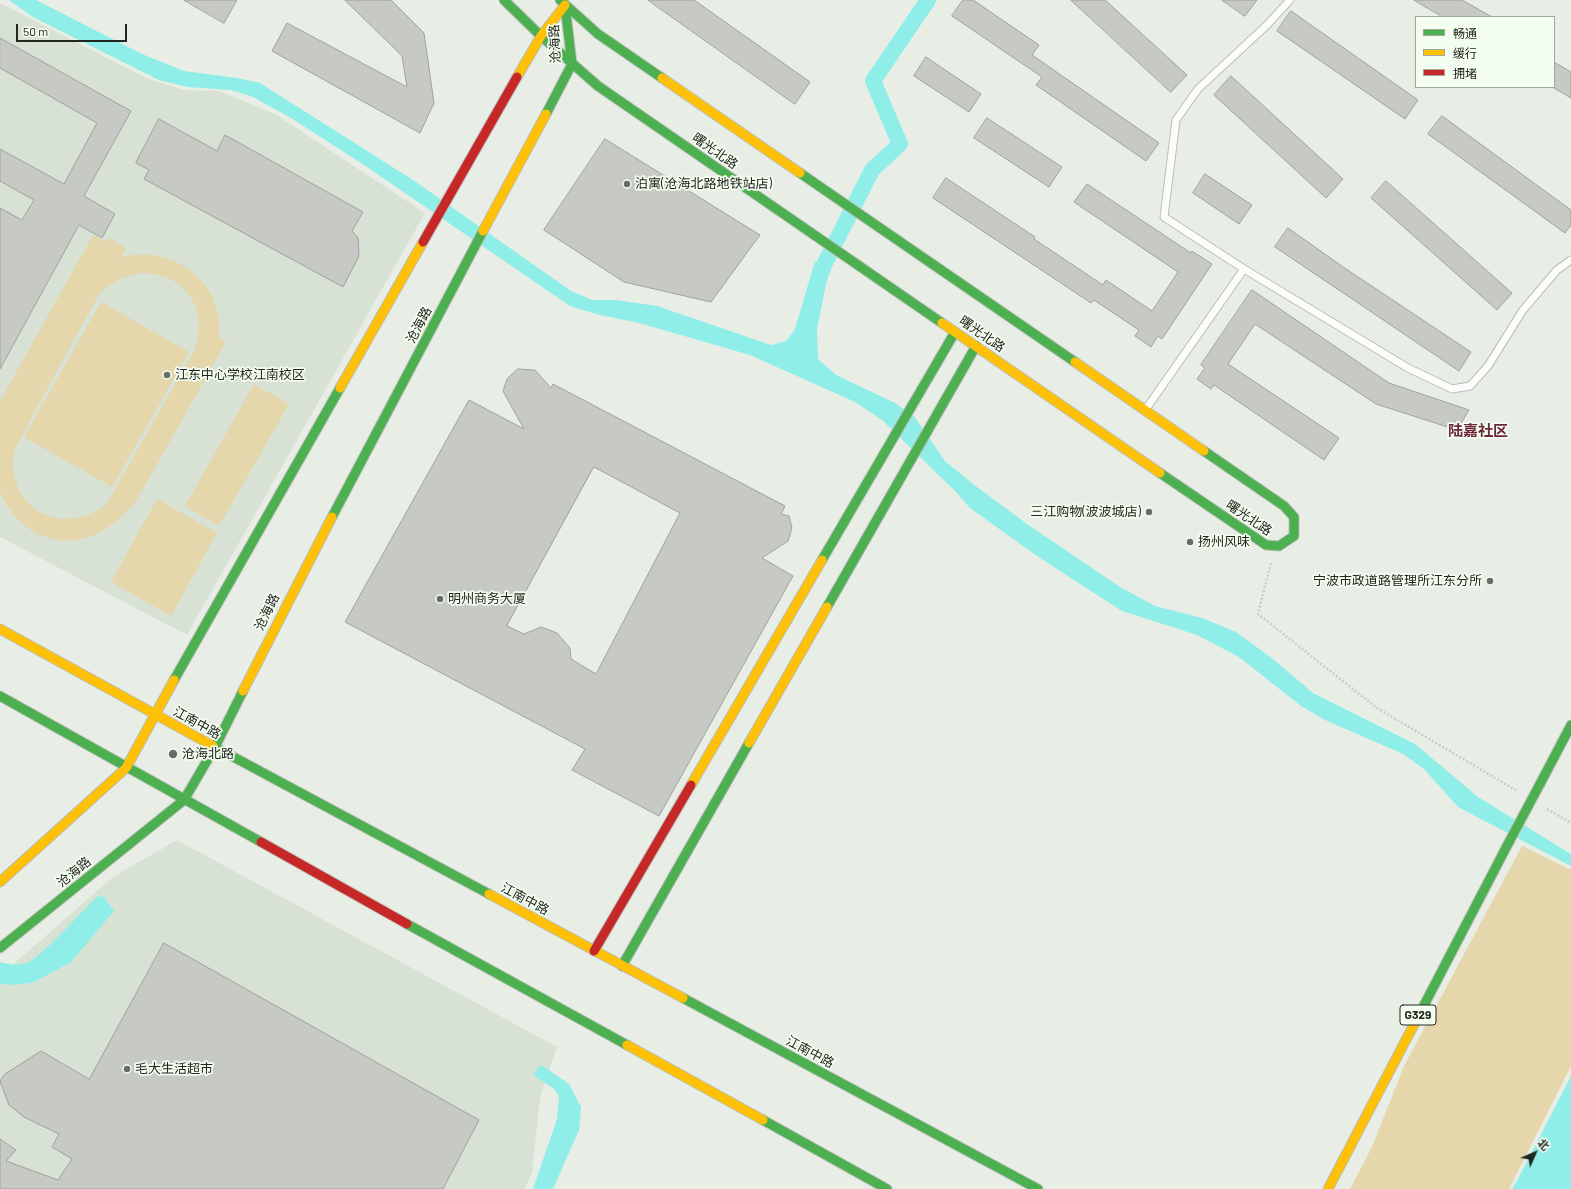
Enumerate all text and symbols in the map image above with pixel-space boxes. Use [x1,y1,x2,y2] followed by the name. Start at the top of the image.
[18,16,129,42] scale bar
[1415,16,1555,88] legend
[23,24,48,38] text: 50 m
[546,24,564,64] street label: 沧海路
[1453,26,1477,40] text: 畅通
[1453,46,1477,60] text: 缓行
[1453,66,1477,80] text: 拥堵
[689,130,741,172] street label: 曙光北路
[635,176,772,192] place label: 泊寓(沧海北路地铁站店)
[622,179,632,189] marker: 泊寓(沧海北路地铁站店)
[403,304,435,346] street label: 沧海路
[956,313,1008,355] street label: 曙光北路
[175,367,305,383] place label: 江东中心学校江南校区
[162,370,172,380] marker: 江东中心学校江南校区
[1448,422,1508,440] district label: 陆嘉社区
[1223,497,1275,539] street label: 曙光北路
[1030,504,1141,520] place label: 三江购物(波波城店)
[1144,507,1154,517] marker: 三江购物(波波城店)
[1198,534,1250,550] place label: 扬州风味
[1185,537,1195,547] marker: 扬州风味
[1313,573,1482,589] place label: 宁波市政道路管理所江东分所
[1485,576,1495,586] marker: 宁波市政道路管理所江东分所
[251,591,283,633] street label: 沧海路
[448,591,526,607] place label: 明州商务大厦
[435,594,445,604] marker: 明州商务大厦
[170,704,224,742] street label: 江南中路
[182,746,234,762] place label: 沧海北路
[167,748,179,760] marker: 沧海北路
[54,854,94,890] street label: 沧海路
[498,880,552,918] street label: 江南中路
[1400,1005,1436,1025] road number: G329
[783,1033,837,1071] street label: 江南中路
[135,1061,213,1077] place label: 毛大生活超市
[122,1064,132,1074] marker: 毛大生活超市
[1515,1133,1555,1173] north arrow
[1535,1136,1552,1153] text: 北

